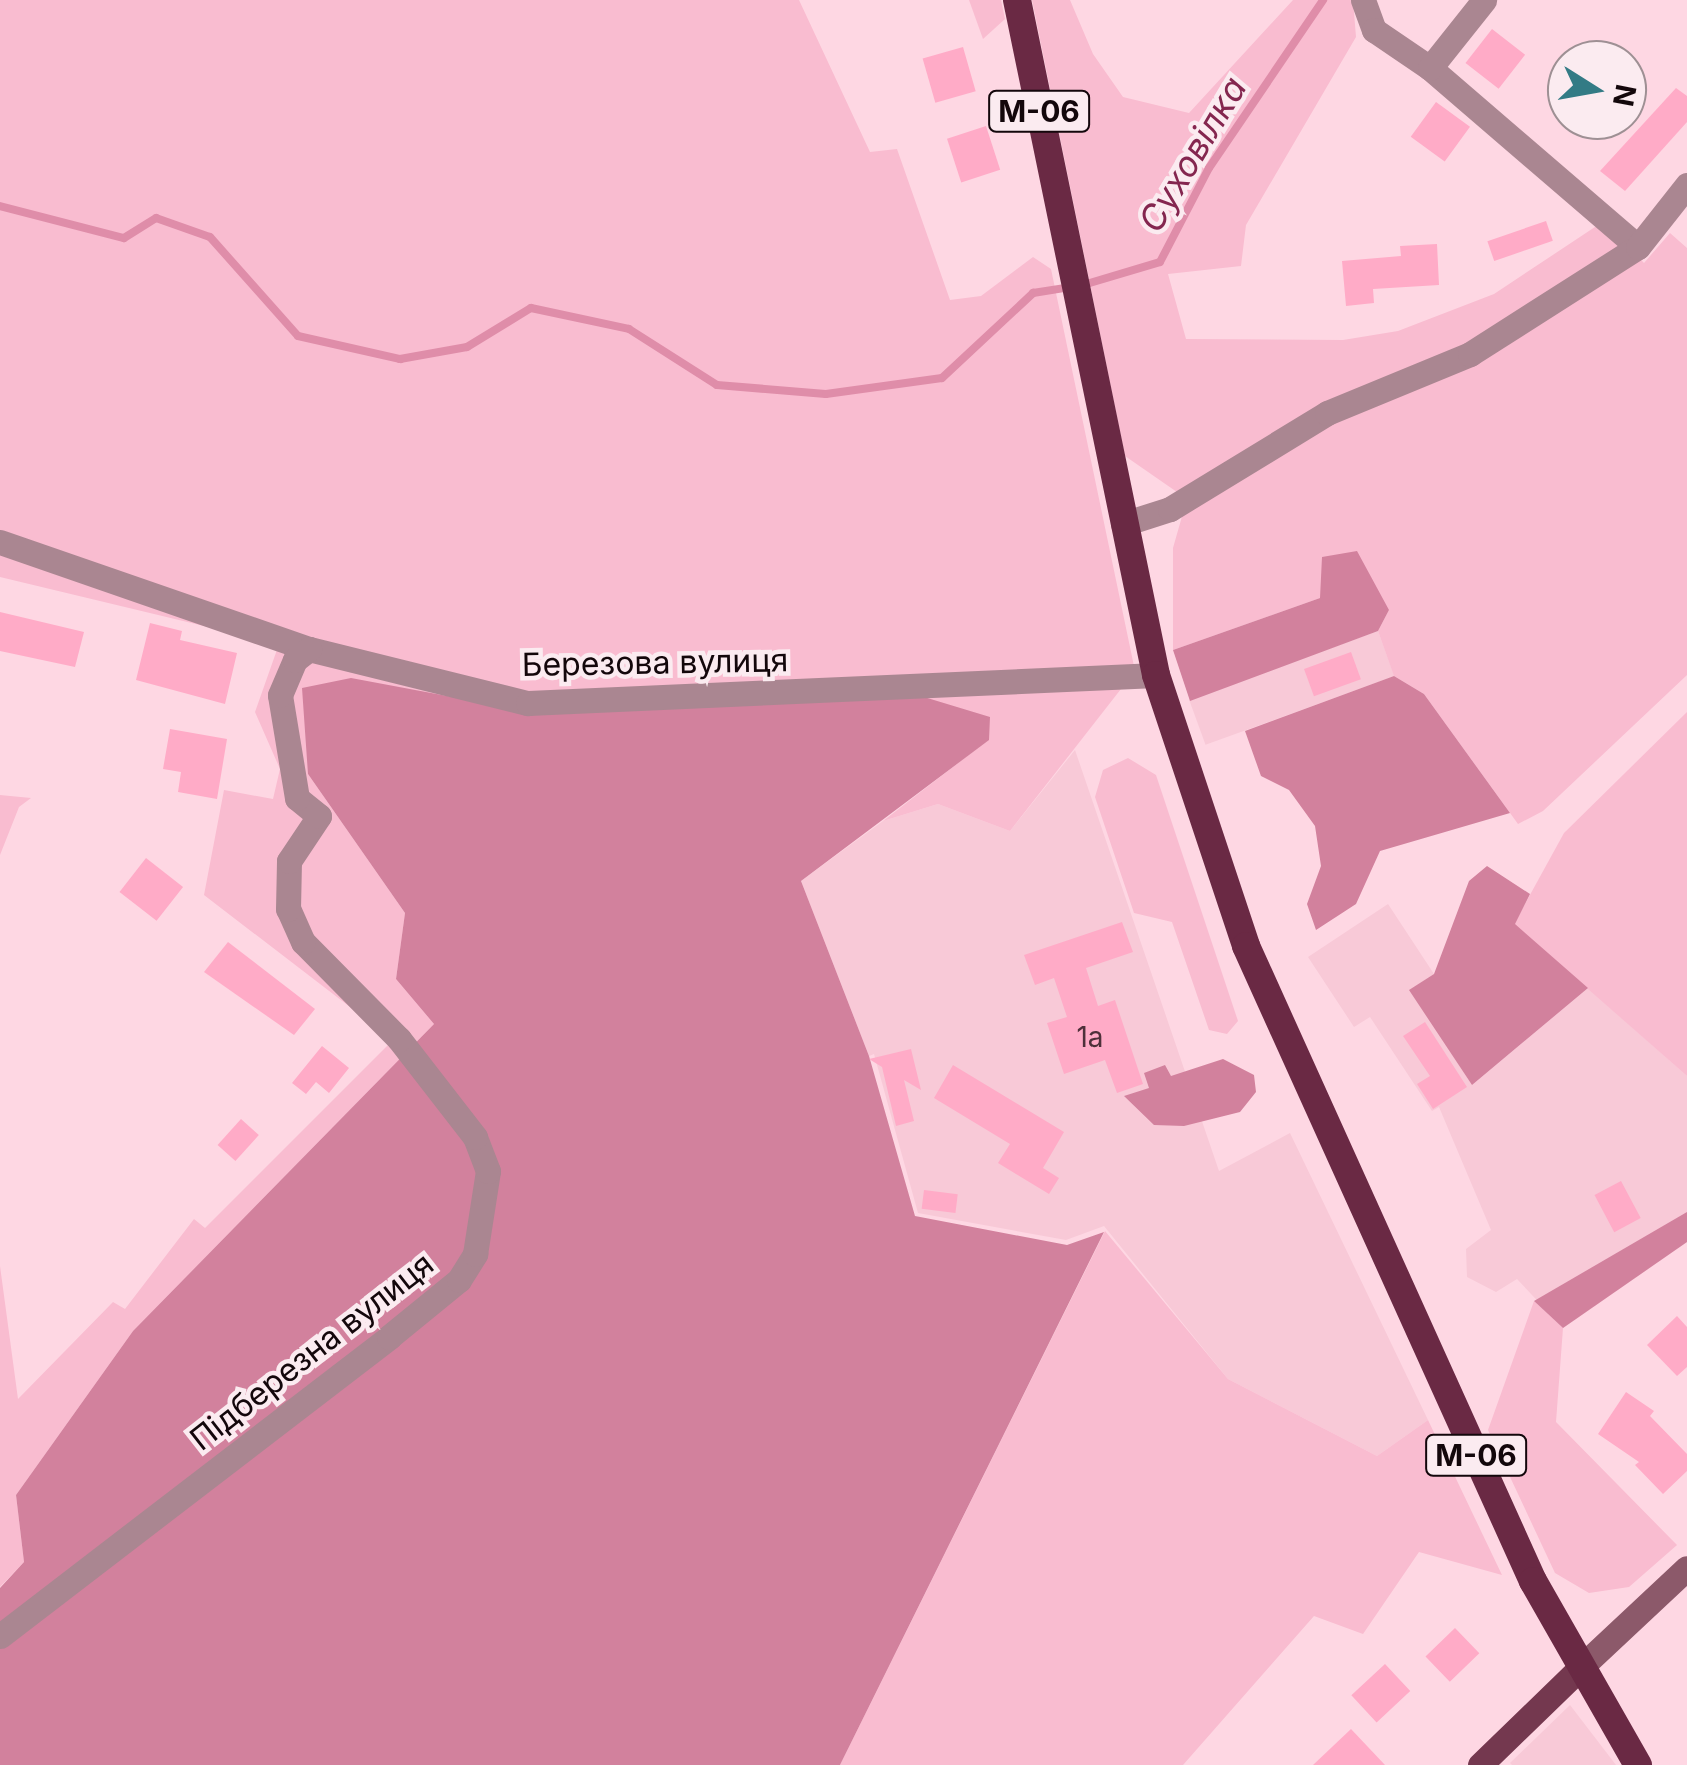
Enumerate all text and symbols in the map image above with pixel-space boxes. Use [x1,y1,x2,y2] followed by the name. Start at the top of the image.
[1547,40,1647,140] north arrow
[1129,69,1255,239] water label: Суховілка
[1606,82,1643,109] text: N
[986,86,1092,136] road number: М-06
[521,641,789,685] street label: Березова вулиця
[1076,1020,1104,1054] house number: 1а
[183,1245,441,1459] street label: Підберезна вулиця
[1424,1430,1528,1480] road number: М-06

